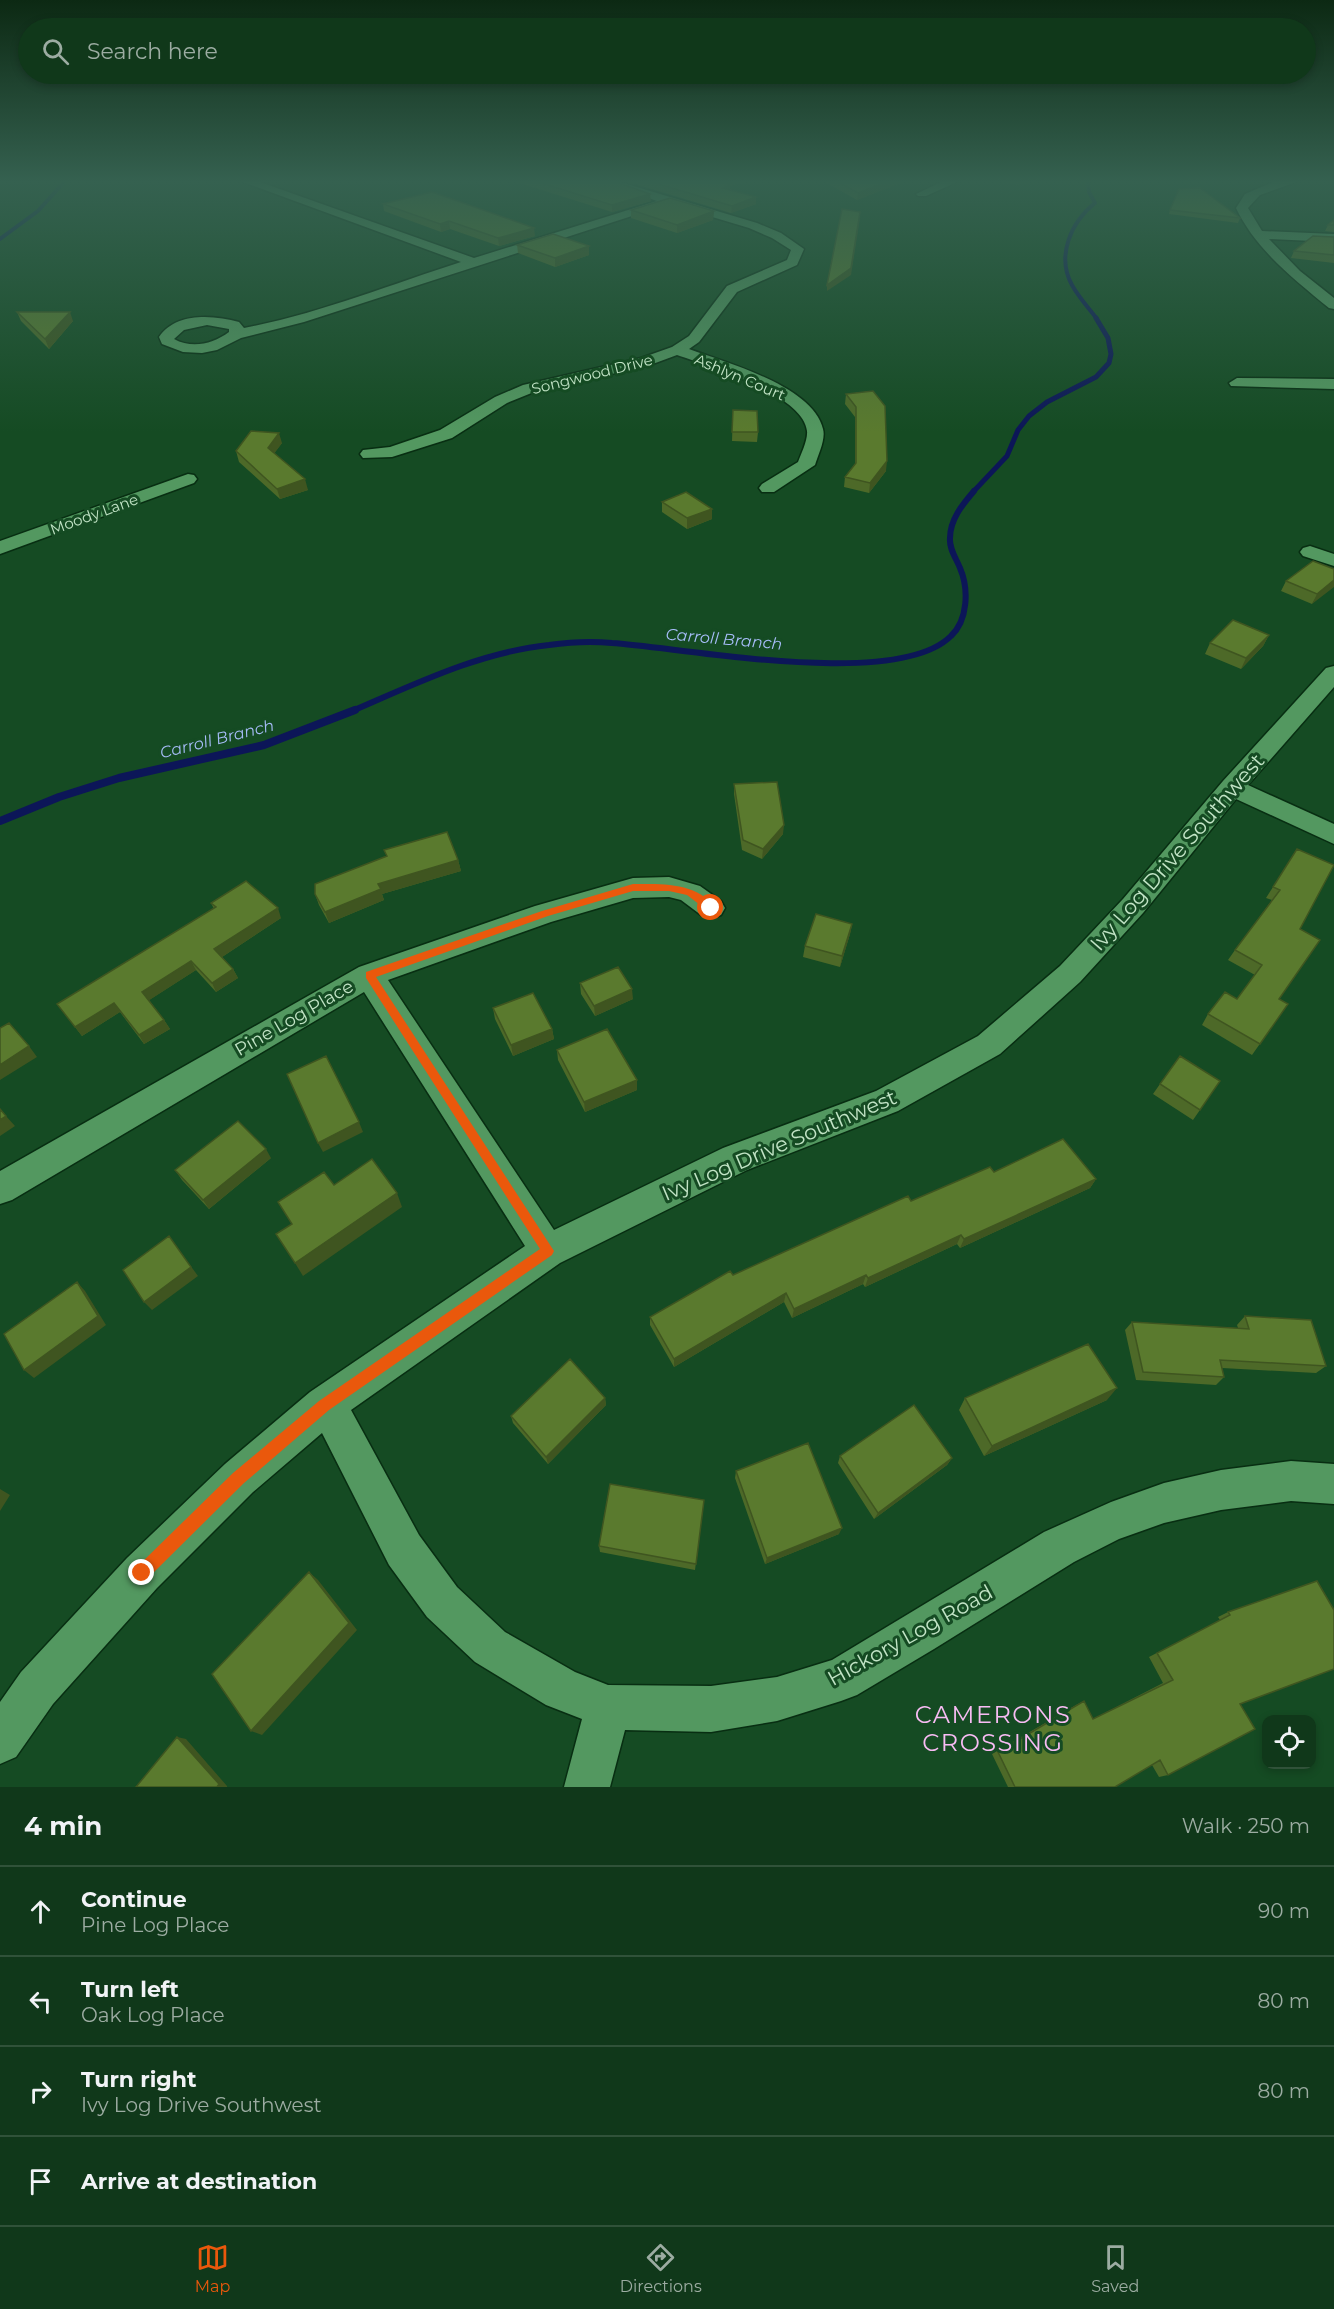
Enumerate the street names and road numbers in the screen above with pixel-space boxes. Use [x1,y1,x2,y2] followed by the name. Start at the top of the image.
[692,349,788,405] street label: Ashlyn Court
[529,350,655,398] street label: Songwood Drive
[47,489,141,539] street label: Moody Lane
[1085,748,1269,956] street label: Ivy Log Drive Southwest
[231,975,357,1061] street label: Pine Log Place
[658,1084,900,1206] street label: Ivy Log Drive Southwest
[823,1579,997,1691] street label: Hickory Log Road

